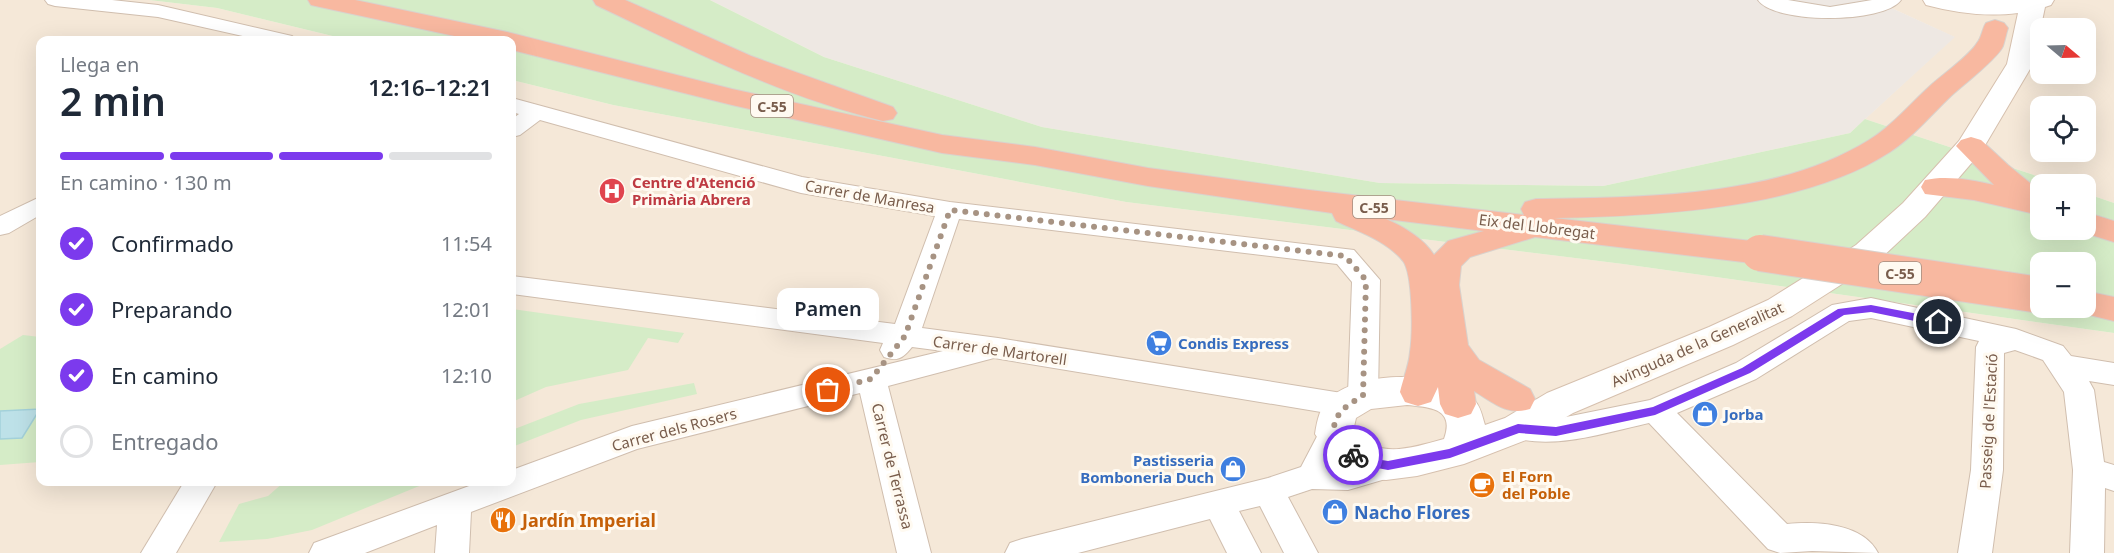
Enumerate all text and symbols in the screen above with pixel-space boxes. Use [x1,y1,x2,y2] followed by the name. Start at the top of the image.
[2030,18,2096,84] north arrow
[2030,18,2096,318] map controls
[60,51,139,78] text: Llega en
[368,72,492,102] text: 12:16–12:21
[60,74,166,127] text: 2 min
[751,95,793,117] road number: C-55
[2030,96,2096,162] button: locate
[60,169,232,196] text: En camino · 130 m
[632,172,756,209] place label: Centre d'Atenció Primària Abrera
[2030,174,2096,240] button: +
[804,175,936,217] street label: Carrer de Manresa
[597,176,627,206] hospital icon: Centre d'Atenció Primària Abrera
[1353,196,1395,218] road number: C-55
[1478,209,1597,243] street label: Eix del Llobregat
[60,227,93,260] icon: check
[111,228,234,258] text: Confirmado
[441,230,492,257] text: 11:54
[2030,252,2096,318] button: −
[1879,262,1921,284] road number: C-55
[777,288,879,330] callout: Pamen
[60,293,93,326] icon: check
[111,294,233,324] text: Preparando
[794,295,862,322] text: Pamen
[441,296,492,323] text: 12:01
[1913,296,1964,347] pin
[1608,297,1787,391] street label: Avinguda de la Generalitat
[1922,305,1955,338] icon: home
[1144,328,1174,358] supermarket icon: Condis Express
[932,331,1068,369] street label: Carrer de Martorell
[1178,333,1289,353] place label: Condis Express
[1974,353,2002,489] street label: Passeig de l'Estació
[60,359,93,392] icon: check
[111,360,219,390] text: En camino
[441,362,492,389] text: 12:10
[802,364,853,415] pin
[811,373,844,406] icon: bag
[1690,399,1720,429] shop icon: Jorba
[868,401,918,531] street label: Carrer de Terrassa
[609,403,739,455] street label: Carrer dels Rosers
[1722,404,1764,424] place label: Jorba
[1323,425,1383,485] courier
[111,426,219,456] text: Entregado
[1337,439,1370,472] icon: bike
[1080,450,1214,487] place label: Pastisseria Bomboneria Duch
[1218,454,1248,484] shop icon: Pastisseria Bomboneria Duch
[1502,466,1570,503] place label: El Forn del Poble
[1467,470,1497,500] cafe icon: El Forn del Poble
[1320,497,1350,527] shop icon: Nacho Flores
[1354,500,1470,524] place label: Nacho Flores
[488,505,518,535] restaurant icon: Jardín Imperial
[520,508,656,532] place label: Jardín Imperial

